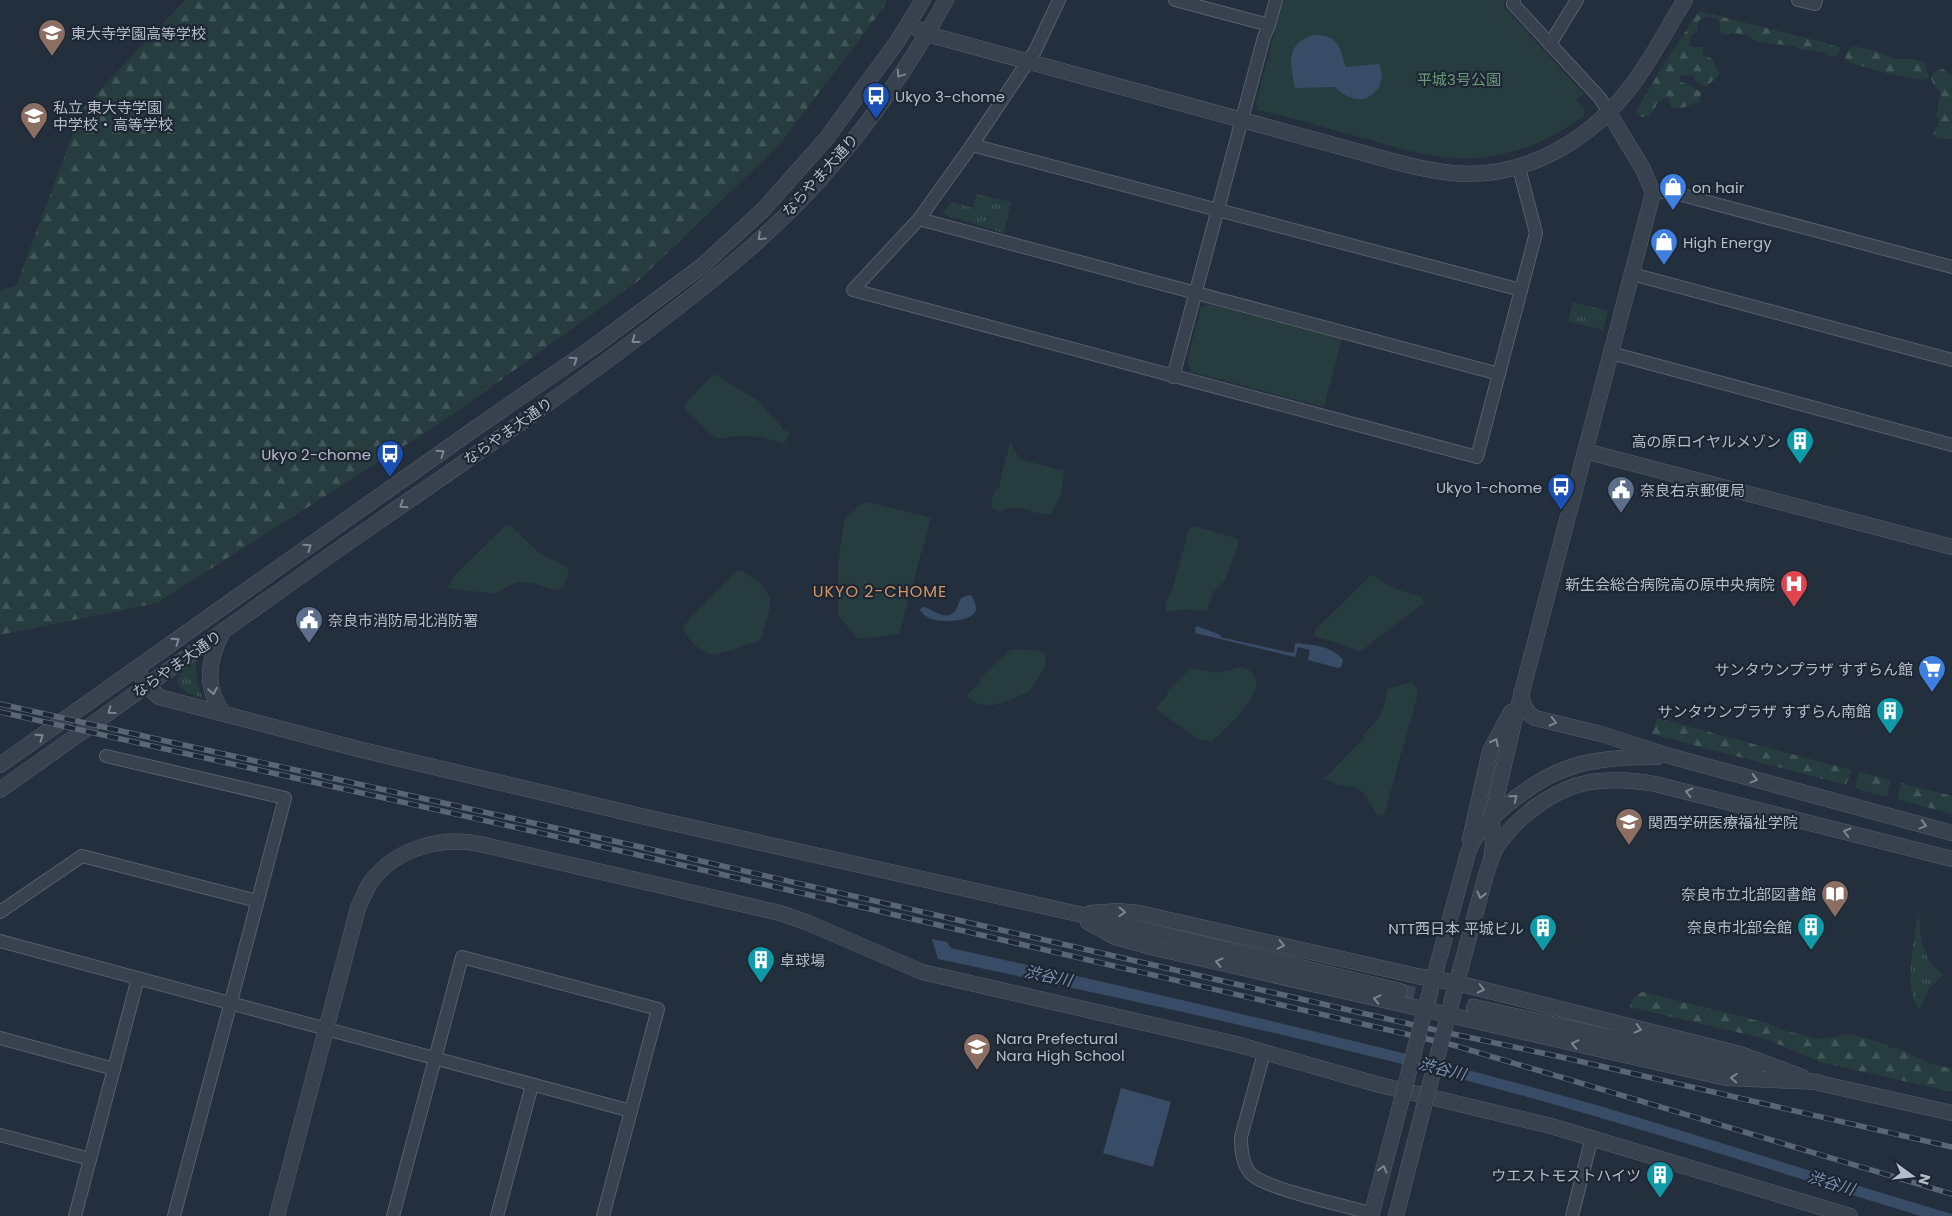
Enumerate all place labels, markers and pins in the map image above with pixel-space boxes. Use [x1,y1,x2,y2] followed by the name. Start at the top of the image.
[37,18,67,57] school or university icon: 東大寺学園高等学校
[71,23,206,44] place label: 東大寺学園高等学校
[861,81,891,120] bus stop icon: Ukyo 3-chome
[895,86,1005,107] place label: Ukyo 3-chome
[53,97,173,135] place label: 私立 東大寺学園 中学校・高等学校
[19,101,49,140] school or university icon: 私立 東大寺学園 中学校・高等学校
[1658,172,1688,211] shop icon: on hair
[1692,177,1745,198] place label: on hair
[1649,227,1679,266] shop icon: High Energy
[1683,232,1772,253] place label: High Energy
[1785,426,1815,465] building icon: 高の原ロイヤルメゾン
[1631,431,1781,452] place label: 高の原ロイヤルメゾン
[375,439,405,478] bus stop icon: Ukyo 2-chome
[261,444,371,465] place label: Ukyo 2-chome
[1546,472,1576,511] bus stop icon: Ukyo 1-chome
[1606,475,1636,514] public building icon: 奈良右京郵便局
[1436,477,1542,498] place label: Ukyo 1-chome
[1640,480,1745,501] place label: 奈良右京郵便局
[1779,569,1809,608] hospital icon: 新生会総合病院高の原中央病院
[1565,574,1775,595] place label: 新生会総合病院高の原中央病院
[294,605,324,644] public building icon: 奈良市消防局北消防署
[328,610,478,631] place label: 奈良市消防局北消防署
[1917,654,1947,693] supermarket icon: サンタウンプラザ すずらん館
[1714,659,1913,680] place label: サンタウンプラザ すずらん館
[1875,696,1905,735] building icon: サンタウンプラザ すずらん南館
[1657,701,1871,722] place label: サンタウンプラザ すずらん南館
[1614,807,1644,846] school or university icon: 関西学研医療福祉学院
[1648,812,1798,833] place label: 関西学研医療福祉学院
[1820,879,1850,918] library icon: 奈良市立北部図書館
[1681,884,1816,905] place label: 奈良市立北部図書館
[1796,912,1826,951] building icon: 奈良市北部会館
[1528,913,1558,952] building icon: NTT西日本 平城ビル
[1687,917,1792,938] place label: 奈良市北部会館
[1388,918,1524,939] place label: NTT西日本 平城ビル
[746,945,776,984] building icon: 卓球場
[780,950,825,971] place label: 卓球場
[996,1028,1125,1066] place label: Nara Prefectural Nara High School
[962,1032,992,1071] school or university icon: Nara Prefectural Nara High School
[1645,1160,1675,1199] building icon: ウエストモストハイツ
[1491,1165,1641,1186] place label: ウエストモストハイツ

